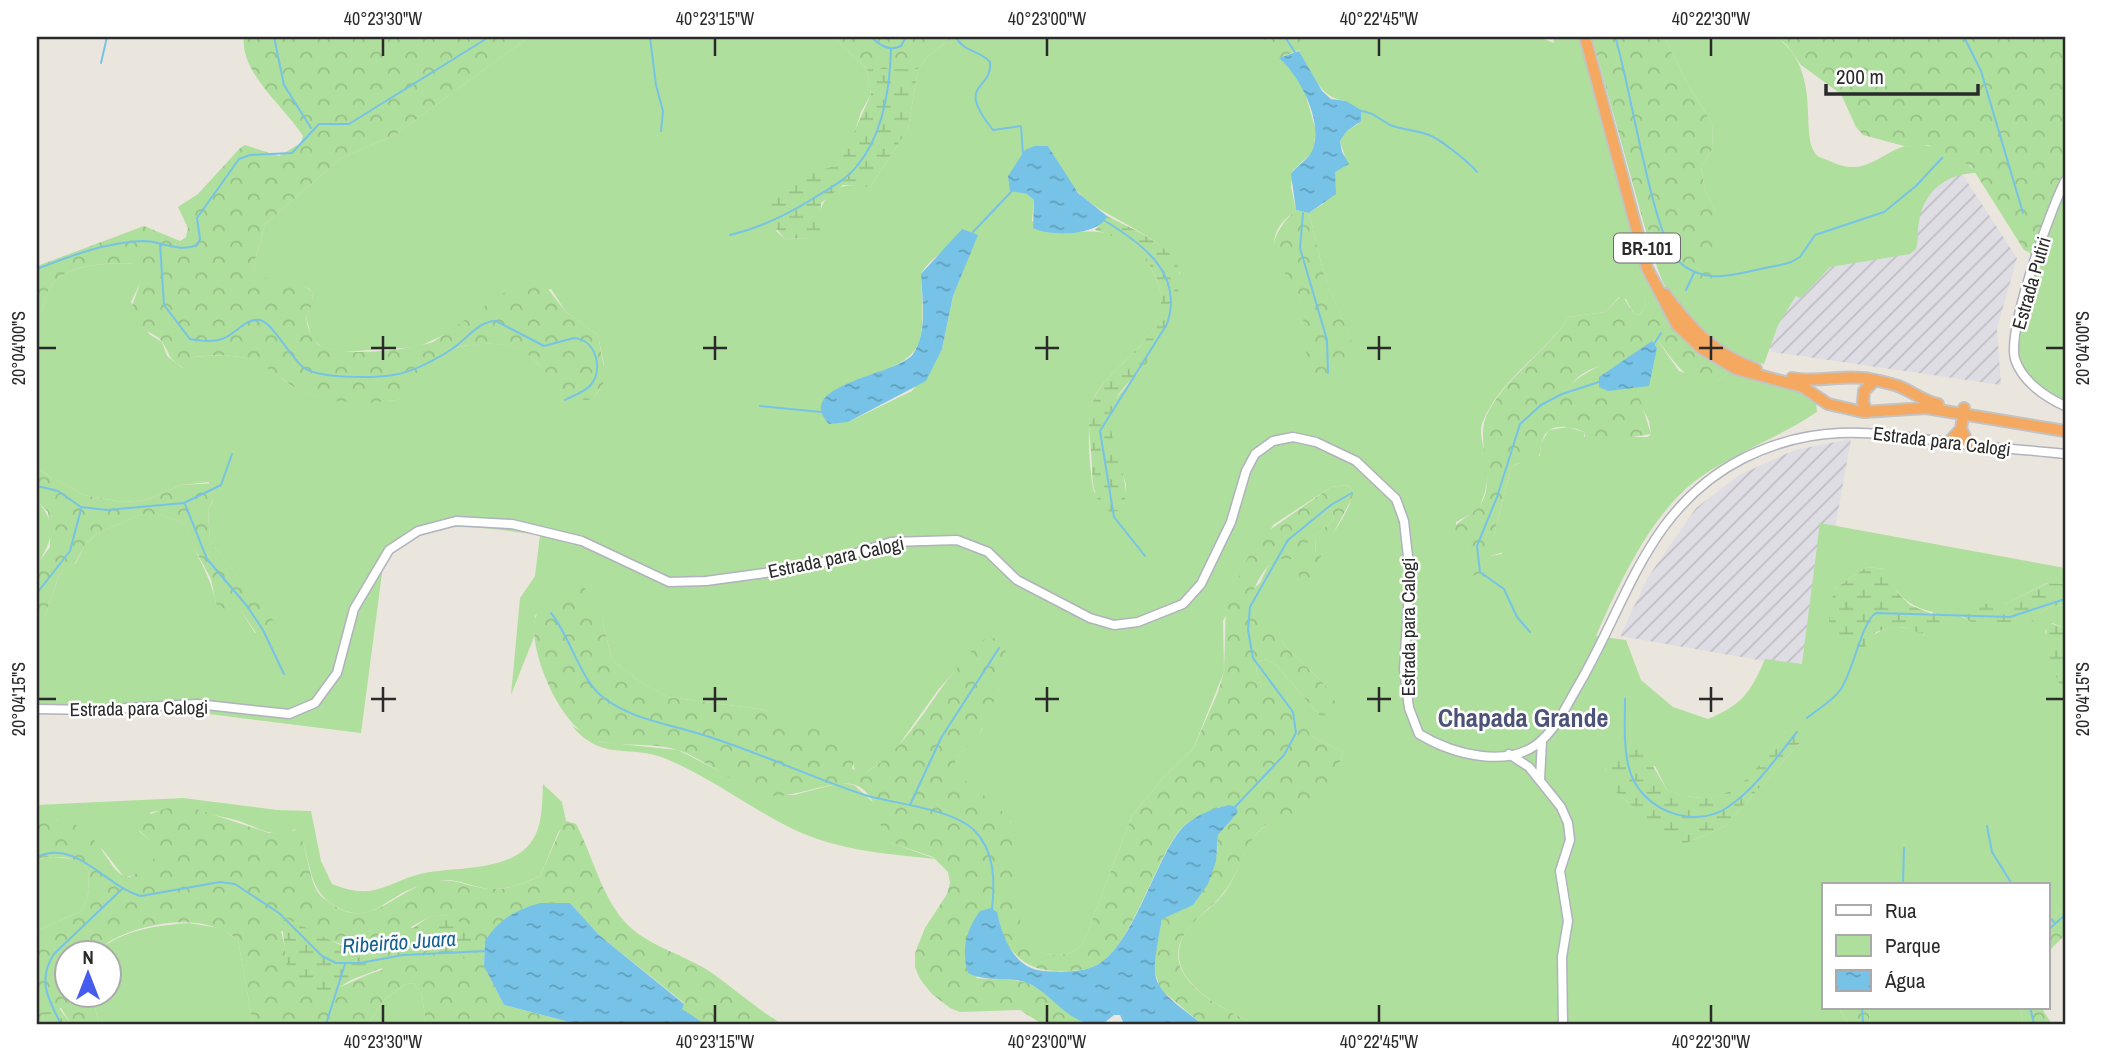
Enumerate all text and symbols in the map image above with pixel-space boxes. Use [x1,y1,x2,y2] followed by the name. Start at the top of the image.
[344,6,422,31] text: 40°23'30"W
[676,6,754,31] text: 40°23'15"W
[1008,6,1086,31] text: 40°23'00"W
[1340,6,1418,31] text: 40°22'45"W
[1672,6,1750,31] text: 40°22'30"W
[1826,52,1978,96] scale bar
[1836,62,1884,91] text: 200 m
[1614,234,1680,262] road number: BR-101
[2005,234,2057,332] street label: Estrada Putiri
[6,311,31,385] text: 20°04'00"S
[2070,311,2095,385] text: 20°04'00"S
[1872,420,2012,462] street label: Estrada para Calogi
[766,530,906,584] street label: Estrada para Calogi
[1395,558,1421,696] street label: Estrada para Calogi
[6,662,31,736] text: 20°04'15"S
[2070,662,2095,736] text: 20°04'15"S
[69,694,209,722] street label: Estrada para Calogi
[1438,700,1608,735] district label: Chapada Grande
[1822,883,2050,1009] legend
[1885,896,1917,925] text: Rua
[341,924,457,960] water label: Ribeirão Juara
[1885,931,1941,960] text: Parque
[52,939,122,1009] north arrow
[82,944,94,970] text: N
[1884,966,1926,995] text: Água
[344,1029,422,1054] text: 40°23'30"W
[676,1029,754,1054] text: 40°23'15"W
[1008,1029,1086,1054] text: 40°23'00"W
[1340,1029,1418,1054] text: 40°22'45"W
[1672,1029,1750,1054] text: 40°22'30"W

